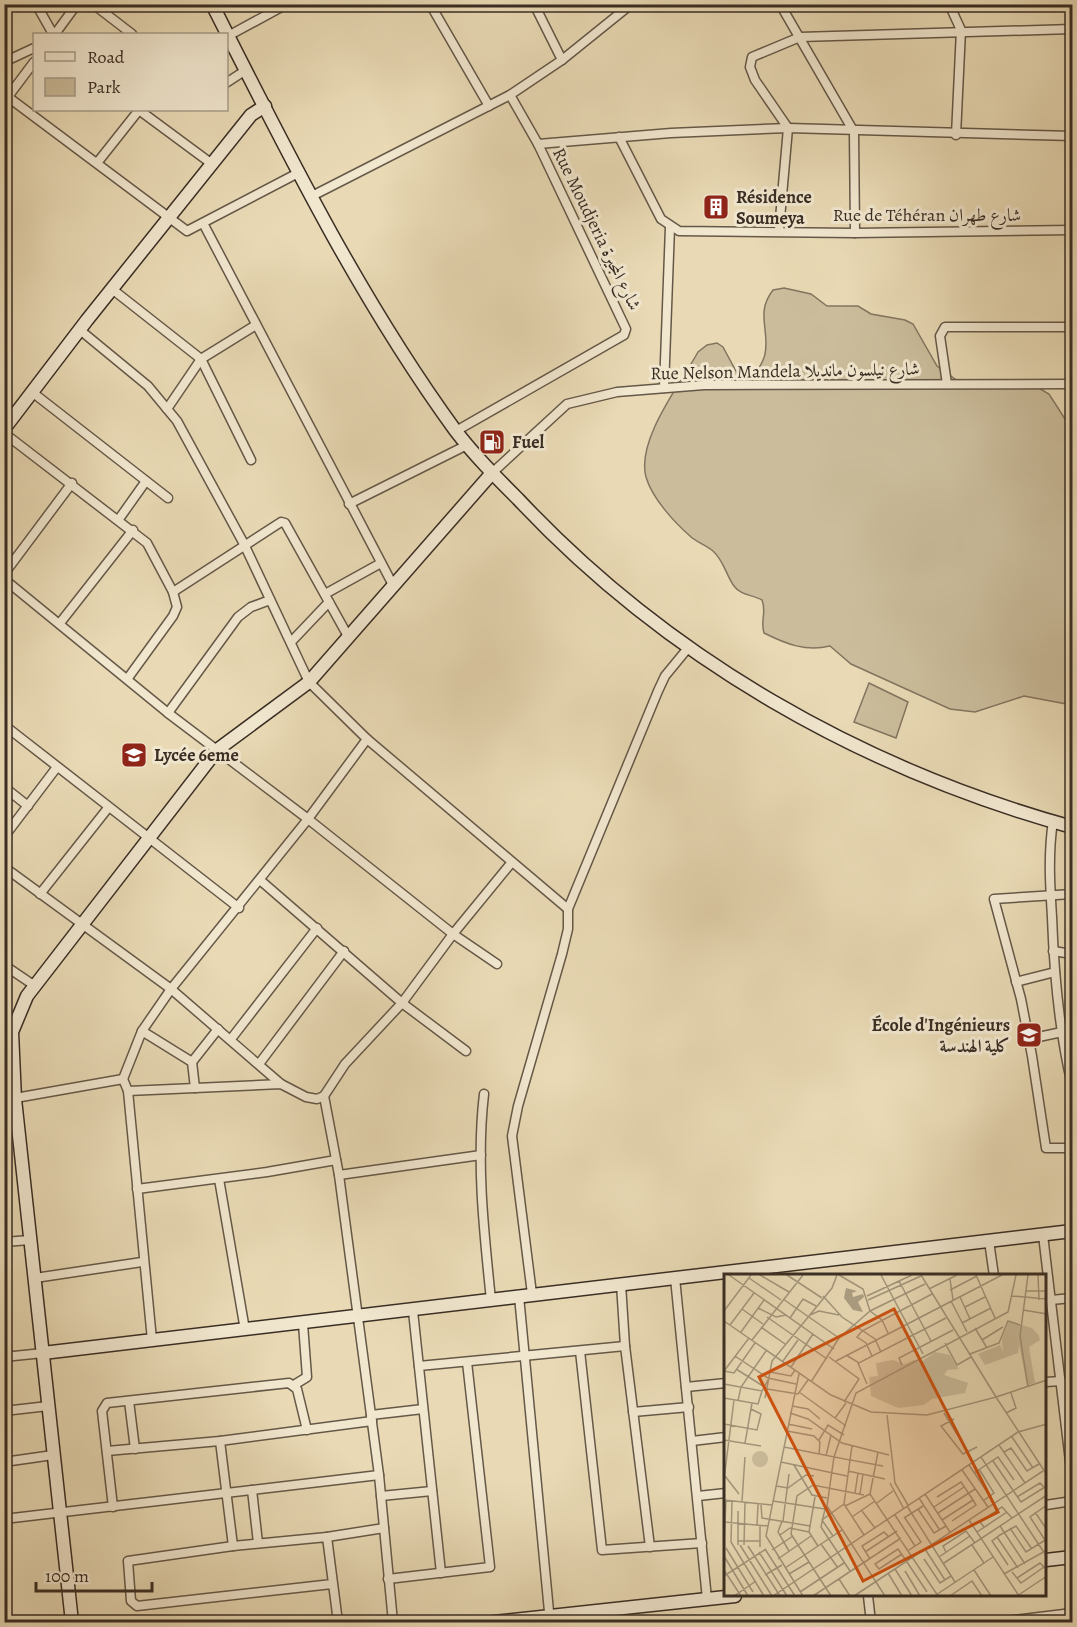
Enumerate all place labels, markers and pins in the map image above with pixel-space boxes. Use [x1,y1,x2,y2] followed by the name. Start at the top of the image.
[736,185,812,230] place label: Résidence Soumeya
[701,192,731,222] building icon: Résidence Soumeya
[477,427,507,457] fuel station icon: Fuel
[512,430,544,454] place label: Fuel
[119,740,149,770] school or university icon: Lycée 6eme
[154,743,239,767] place label: Lycée 6eme
[872,1013,1010,1058] place label: École d'Ingénieurs كلية الهندسة
[1014,1020,1044,1050] school or university icon: École d'Ingénieurs كلية الهندسة

